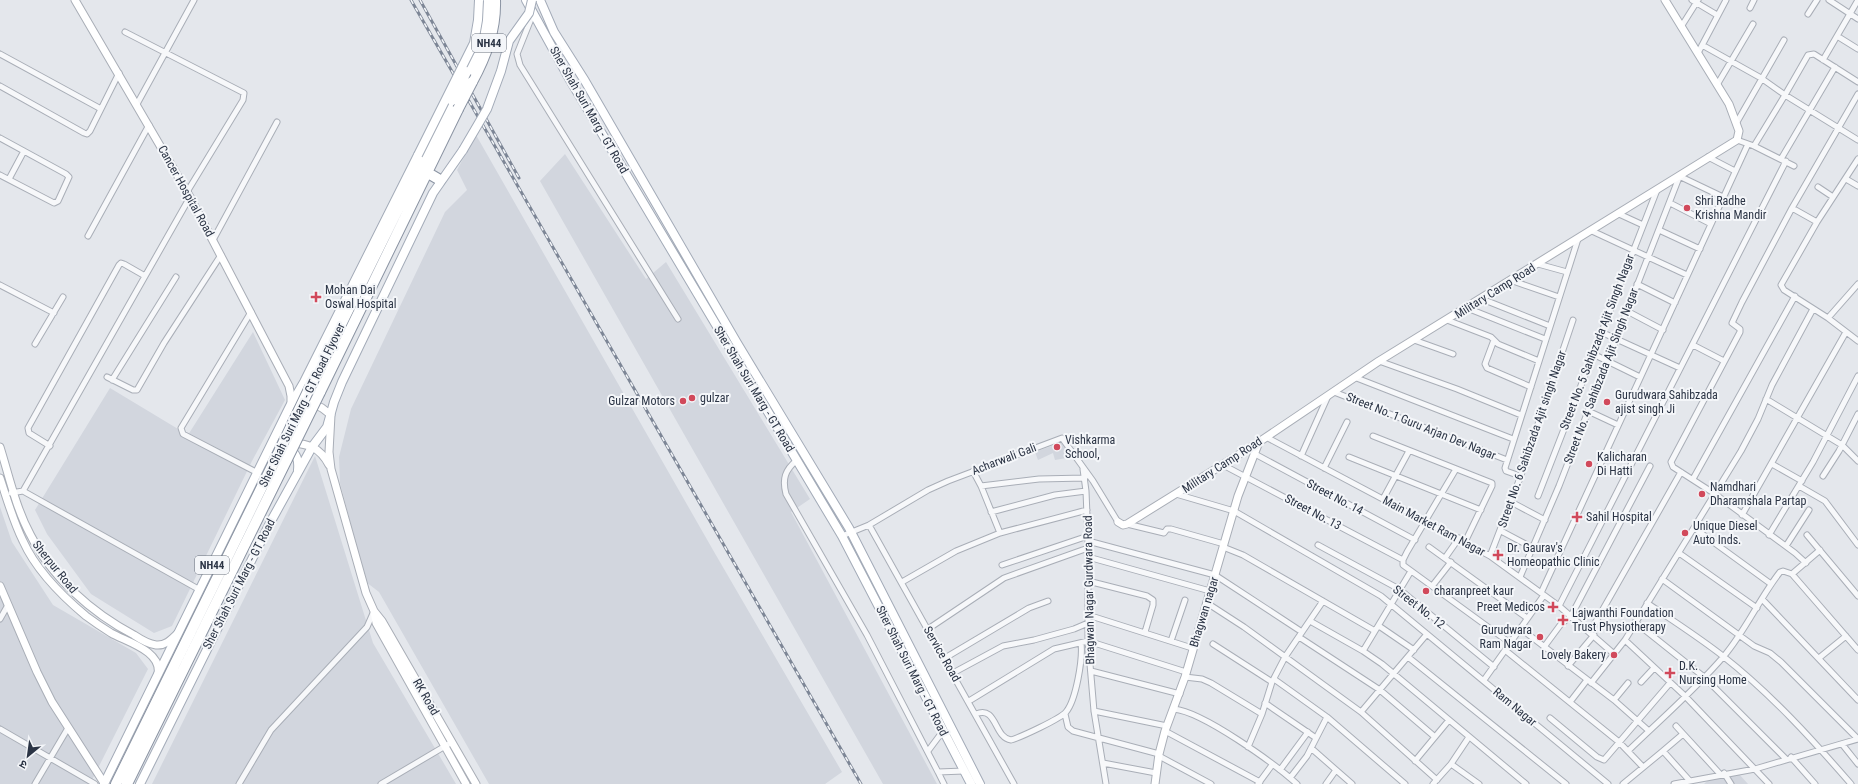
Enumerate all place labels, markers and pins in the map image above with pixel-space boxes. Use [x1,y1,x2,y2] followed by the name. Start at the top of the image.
[1695,194,1767,222] place label: Shri Radhe Krishna Mandir
[1682,203,1692,213] marker: Shri Radhe Krishna Mandir
[325,283,396,311] place label: Mohan Dai Oswal Hospital
[310,291,322,303] marker: Mohan Dai Oswal Hospital
[1615,388,1718,416] place label: Gurudwara Sahibzada ajist singh Ji
[700,391,729,405] place label: gulzar
[687,393,697,403] marker: gulzar
[608,394,675,408] place label: Gulzar Motors
[678,396,688,406] marker: Gulzar Motors
[1602,397,1612,407] marker: Gurudwara Sahibzada ajist singh Ji
[1065,433,1116,461] place label: Vishkarma School,
[1052,442,1062,452] marker: Vishkarma School,
[1597,450,1647,478] place label: Kalicharan Di Hatti
[1584,459,1594,469] marker: Kalicharan Di Hatti
[1710,480,1806,508] place label: Namdhari Dharamshala Partap
[1697,489,1707,499] marker: Namdhari Dharamshala Partap
[1586,510,1652,524] place label: Sahil Hospital
[1571,511,1583,523] marker: Sahil Hospital
[1693,519,1758,547] place label: Unique Diesel Auto Inds.
[1680,528,1690,538] marker: Unique Diesel Auto Inds.
[1507,541,1600,569] place label: Dr. Gaurav's Homeopathic Clinic
[1492,549,1504,561] marker: Dr. Gaurav's Homeopathic Clinic
[1434,584,1514,598] place label: charanpreet kaur
[1421,586,1431,596] marker: charanpreet kaur
[1477,600,1545,614] place label: Preet Medicos
[1548,602,1558,612] marker: Preet Medicos
[1572,606,1674,634] place label: Lajwanthi Foundation Trust Physiotherapy
[1557,614,1569,626] marker: Lajwanthi Foundation Trust Physiotherapy
[1480,623,1532,651] place label: Gurudwara Ram Nagar
[1535,632,1545,642] marker: Gurudwara Ram Nagar
[1541,648,1606,662] place label: Lovely Bakery
[1609,650,1619,660] marker: Lovely Bakery
[1679,659,1747,687] place label: D.K. Nursing Home
[1664,667,1676,679] marker: D.K. Nursing Home

